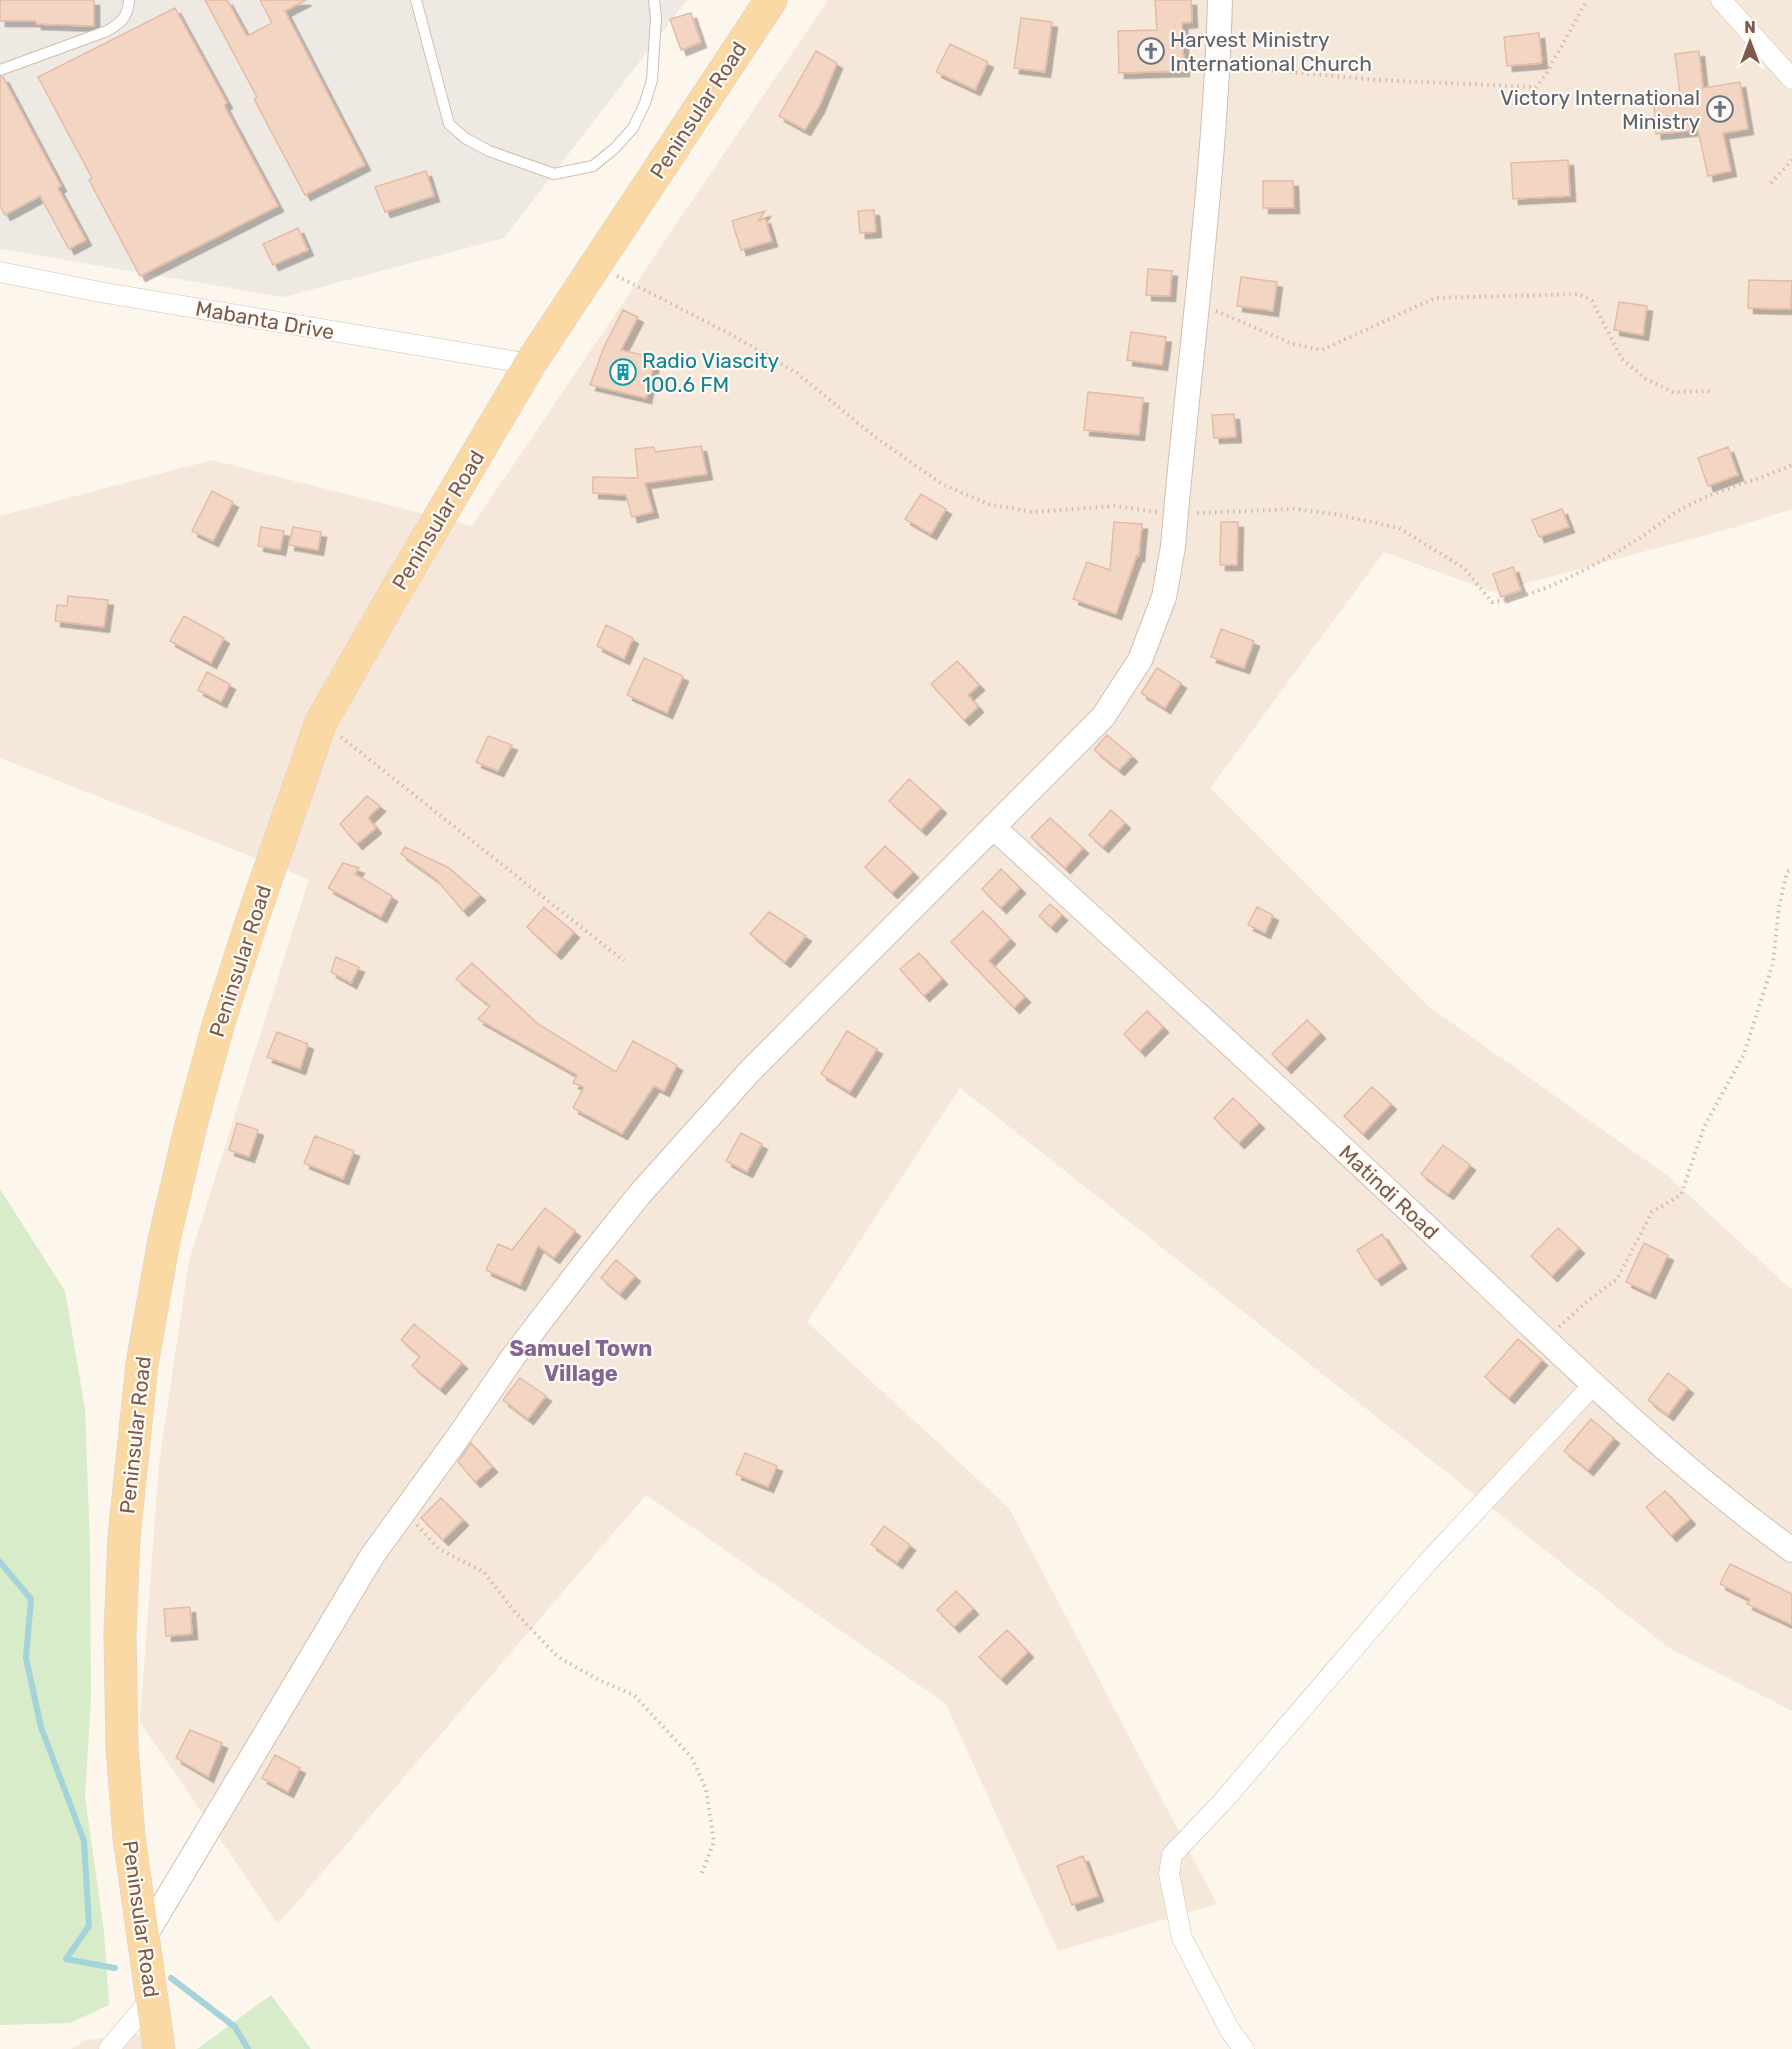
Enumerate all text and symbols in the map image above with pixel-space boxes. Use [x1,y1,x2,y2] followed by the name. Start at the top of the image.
[1720,12,1780,72] north arrow
[1744,18,1756,37] text: N
[1170,27,1372,76] place label: Harvest Ministry International Church
[1136,36,1166,66] church icon: Harvest Ministry International Church
[644,37,752,183] street label: Peninsular Road
[1500,85,1700,134] place label: Victory International Ministry
[1705,94,1735,124] church icon: Victory International Ministry
[194,295,336,345] street label: Mabanta Drive
[642,348,780,397] place label: Radio Viascity 100.6 FM
[608,357,638,387] building icon: Radio Viascity 100.6 FM
[387,446,489,594] street label: Peninsular Road
[204,882,276,1040] street label: Peninsular Road
[1334,1140,1444,1244] street label: Matindi Road
[510,1335,652,1387] district label: Samuel Town Village
[114,1355,156,1515] street label: Peninsular Road
[118,1839,164,1999] street label: Peninsular Road

